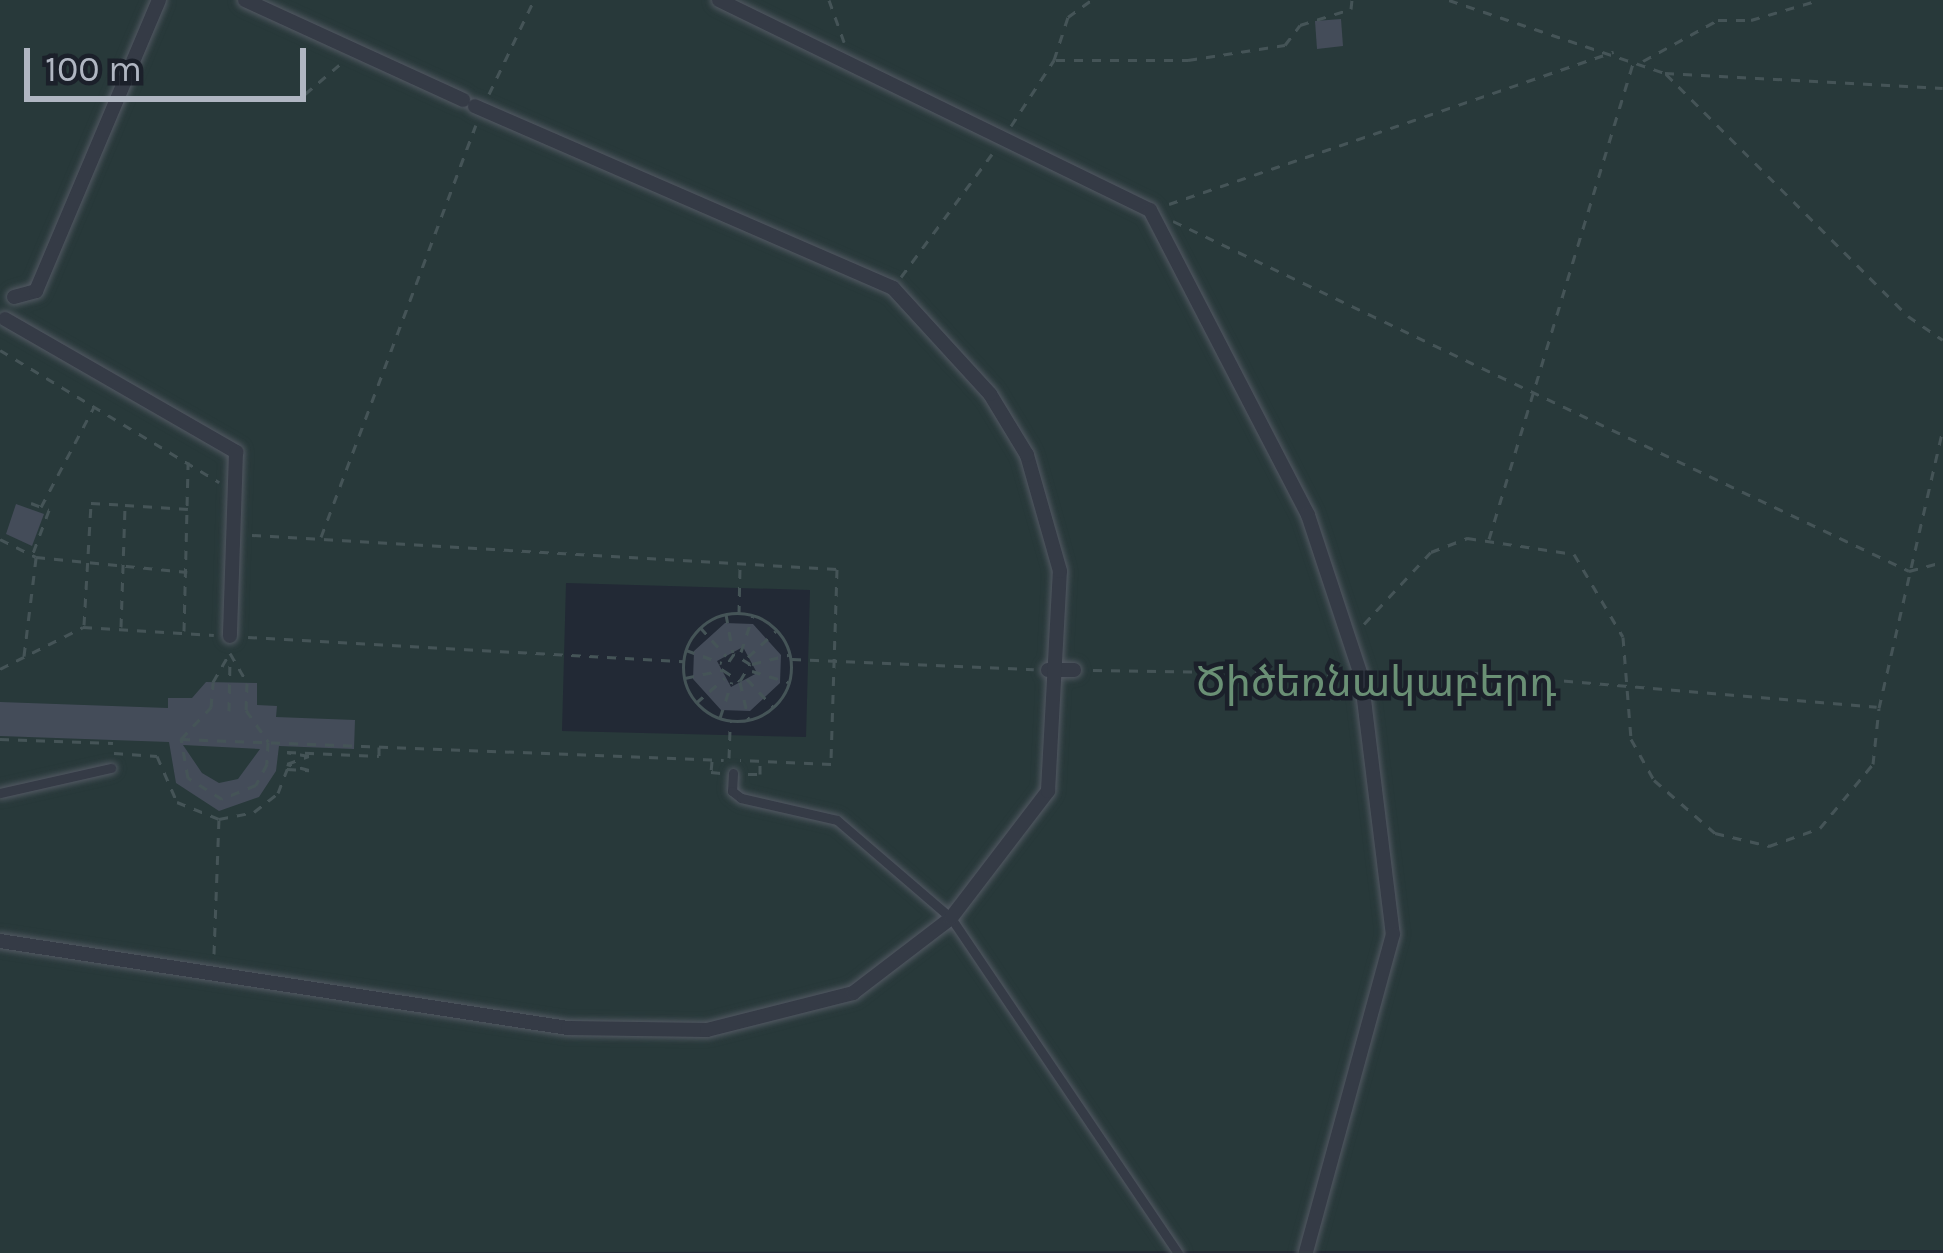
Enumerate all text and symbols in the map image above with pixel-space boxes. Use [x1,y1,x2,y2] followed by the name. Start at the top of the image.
[30,24,312,98] scale bar
[45,48,142,90] text: 100 m
[1196,657,1556,707] park label: Ծիծեռնակաբերդ

